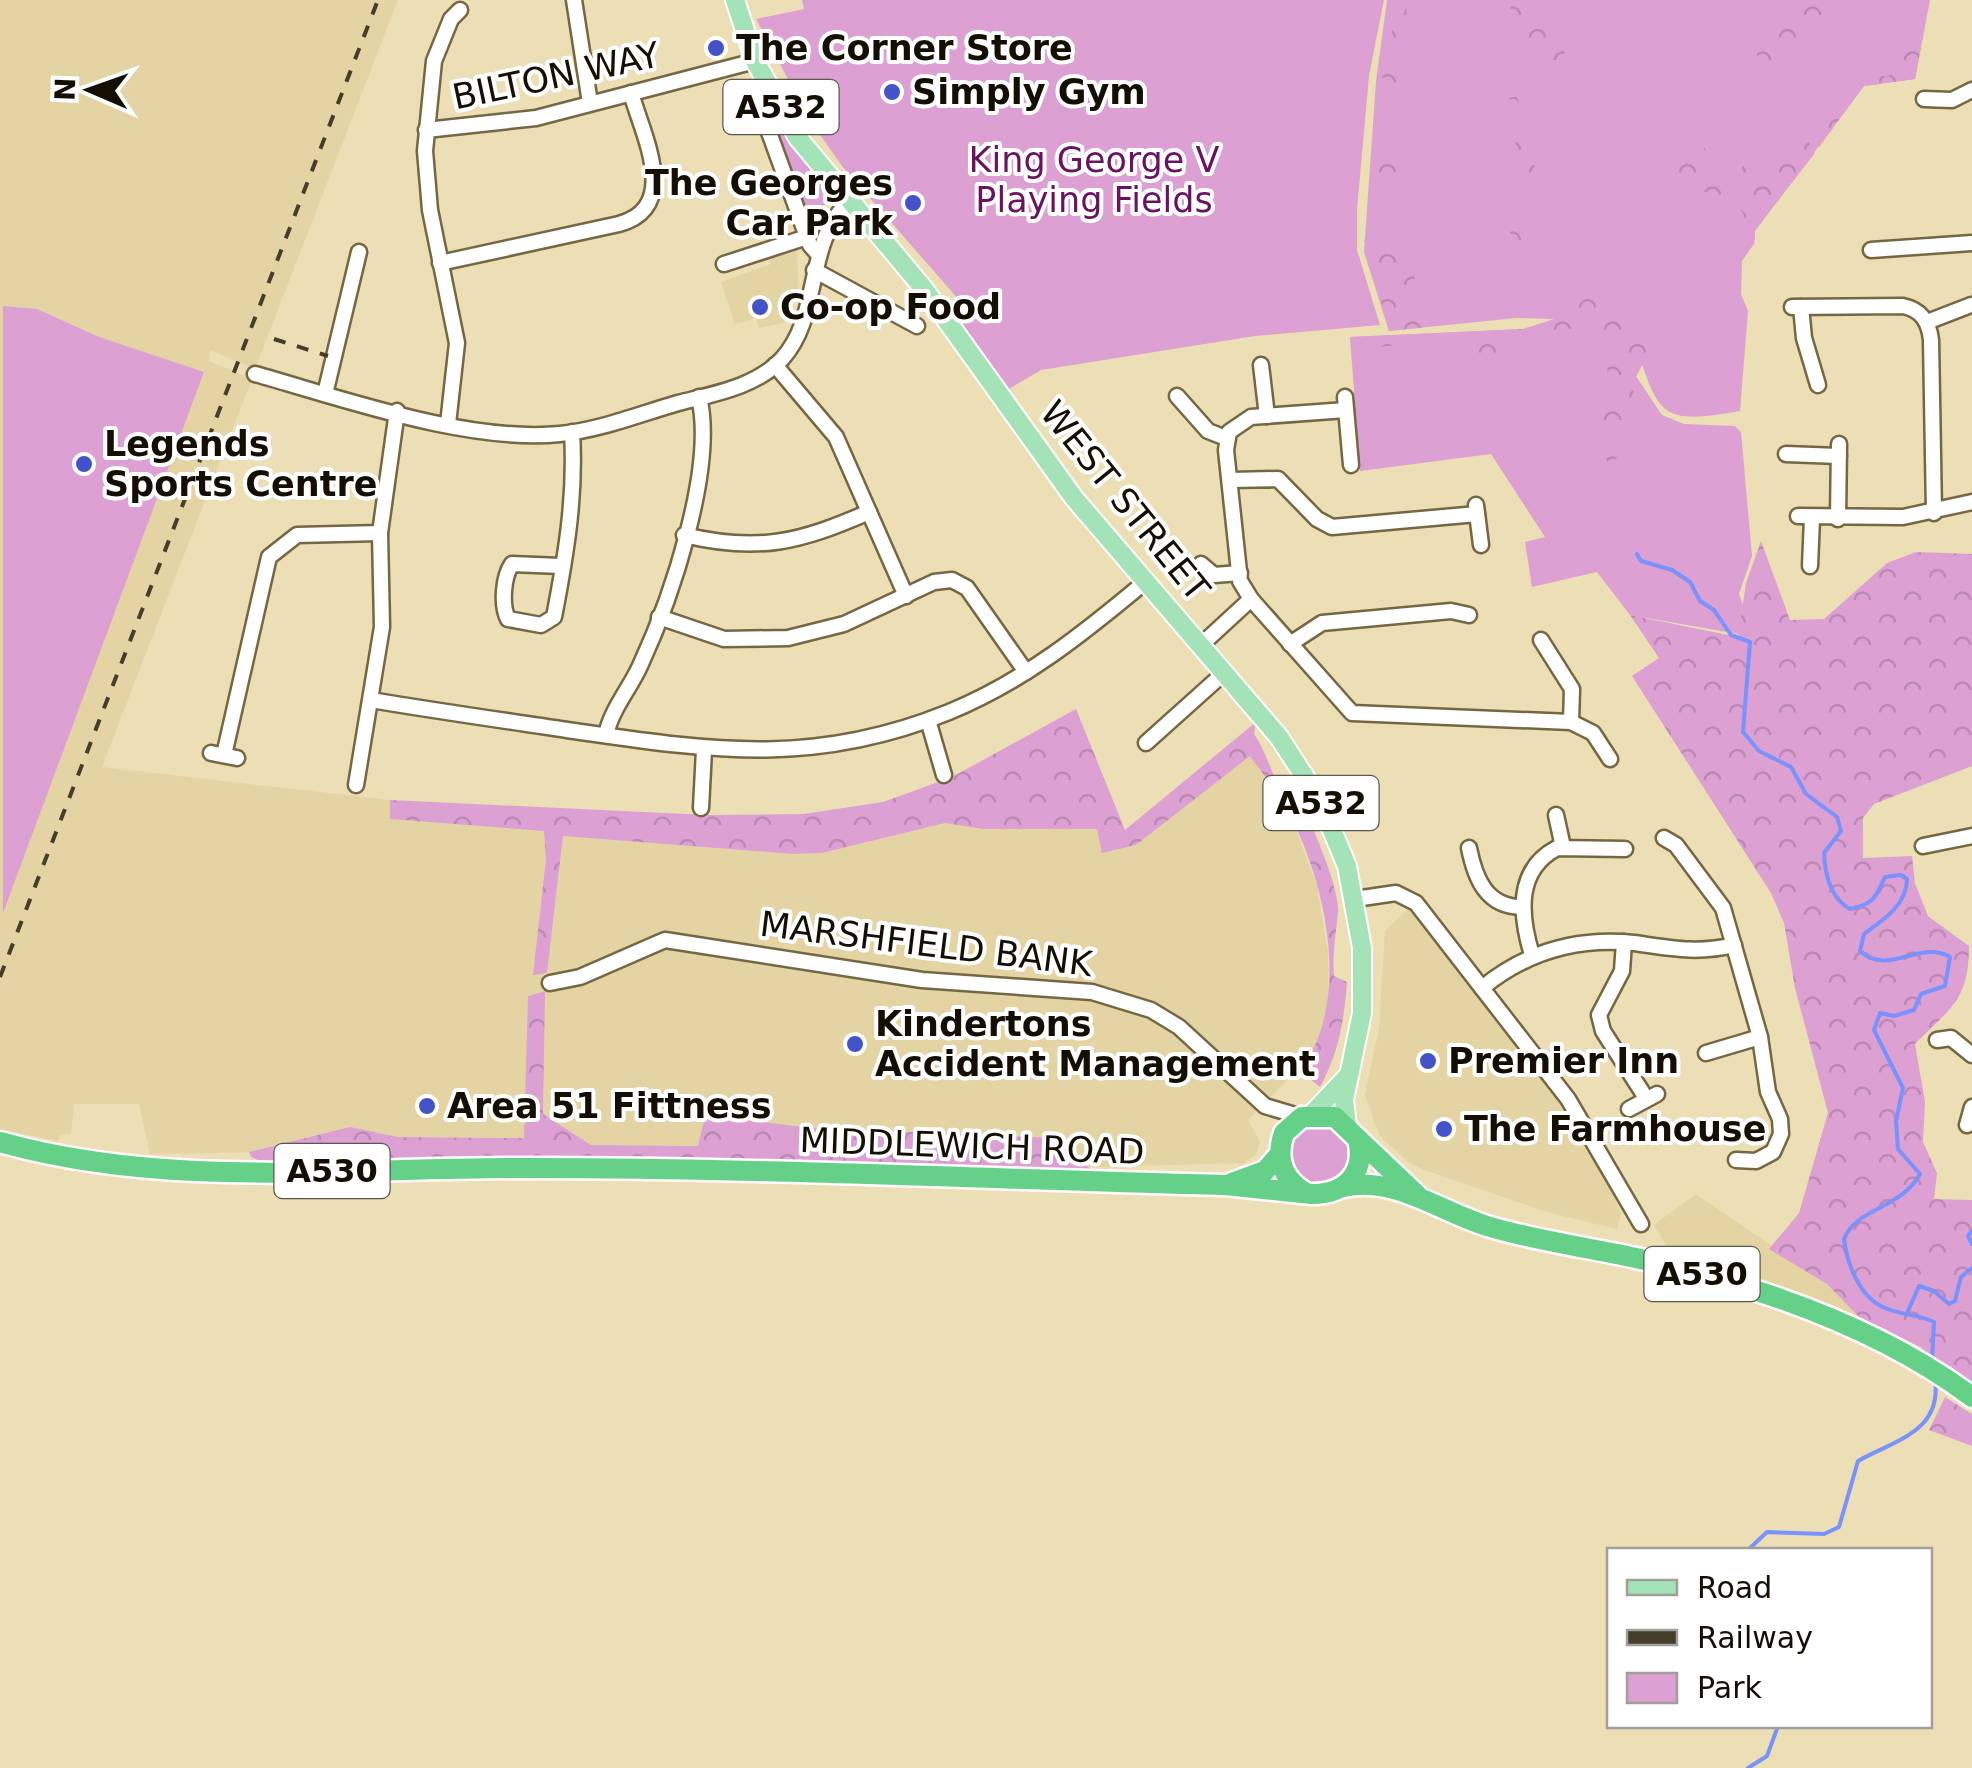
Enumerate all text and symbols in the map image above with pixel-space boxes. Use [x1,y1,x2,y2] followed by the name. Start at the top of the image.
[736,28,1073,68] place label: The Corner Store
[449,34,664,117] street label: BILTON WAY
[705,37,727,59] marker: The Corner Store
[40,40,140,140] north arrow
[912,72,1146,112] place label: Simply Gym
[49,77,82,101] text: N
[724,80,838,134] road number: A532
[881,81,903,103] marker: Simply Gym
[969,140,1219,220] park label: King George V Playing Fields
[645,163,894,243] place label: The Georges Car Park
[902,192,924,214] marker: The Georges Car Park
[780,287,1001,327] place label: Co-op Food
[749,296,771,318] marker: Co-op Food
[1032,393,1218,609] street label: WEST STREET
[104,424,377,504] place label: Legends Sports Centre
[73,453,95,475] marker: Legends Sports Centre
[1264,776,1378,830] road number: A532
[758,904,1095,984] street label: MARSHFIELD BANK
[875,1004,1316,1084] place label: Kindertons Accident Management
[844,1033,866,1055] marker: Kindertons Accident Management
[1448,1041,1679,1081] place label: Premier Inn
[1417,1050,1439,1072] marker: Premier Inn
[447,1086,771,1126] place label: Area 51 Fittness
[416,1095,438,1117] marker: Area 51 Fittness
[1464,1109,1766,1149] place label: The Farmhouse
[1433,1118,1455,1140] marker: The Farmhouse
[799,1120,1145,1172] street label: MIDDLEWICH ROAD
[274,1144,390,1198] road number: A530
[1644,1247,1760,1301] road number: A530
[1607,1548,1932,1728] legend
[1697,1570,1772,1605] text: Road
[1697,1620,1813,1655] text: Railway
[1697,1670,1762,1705] text: Park

